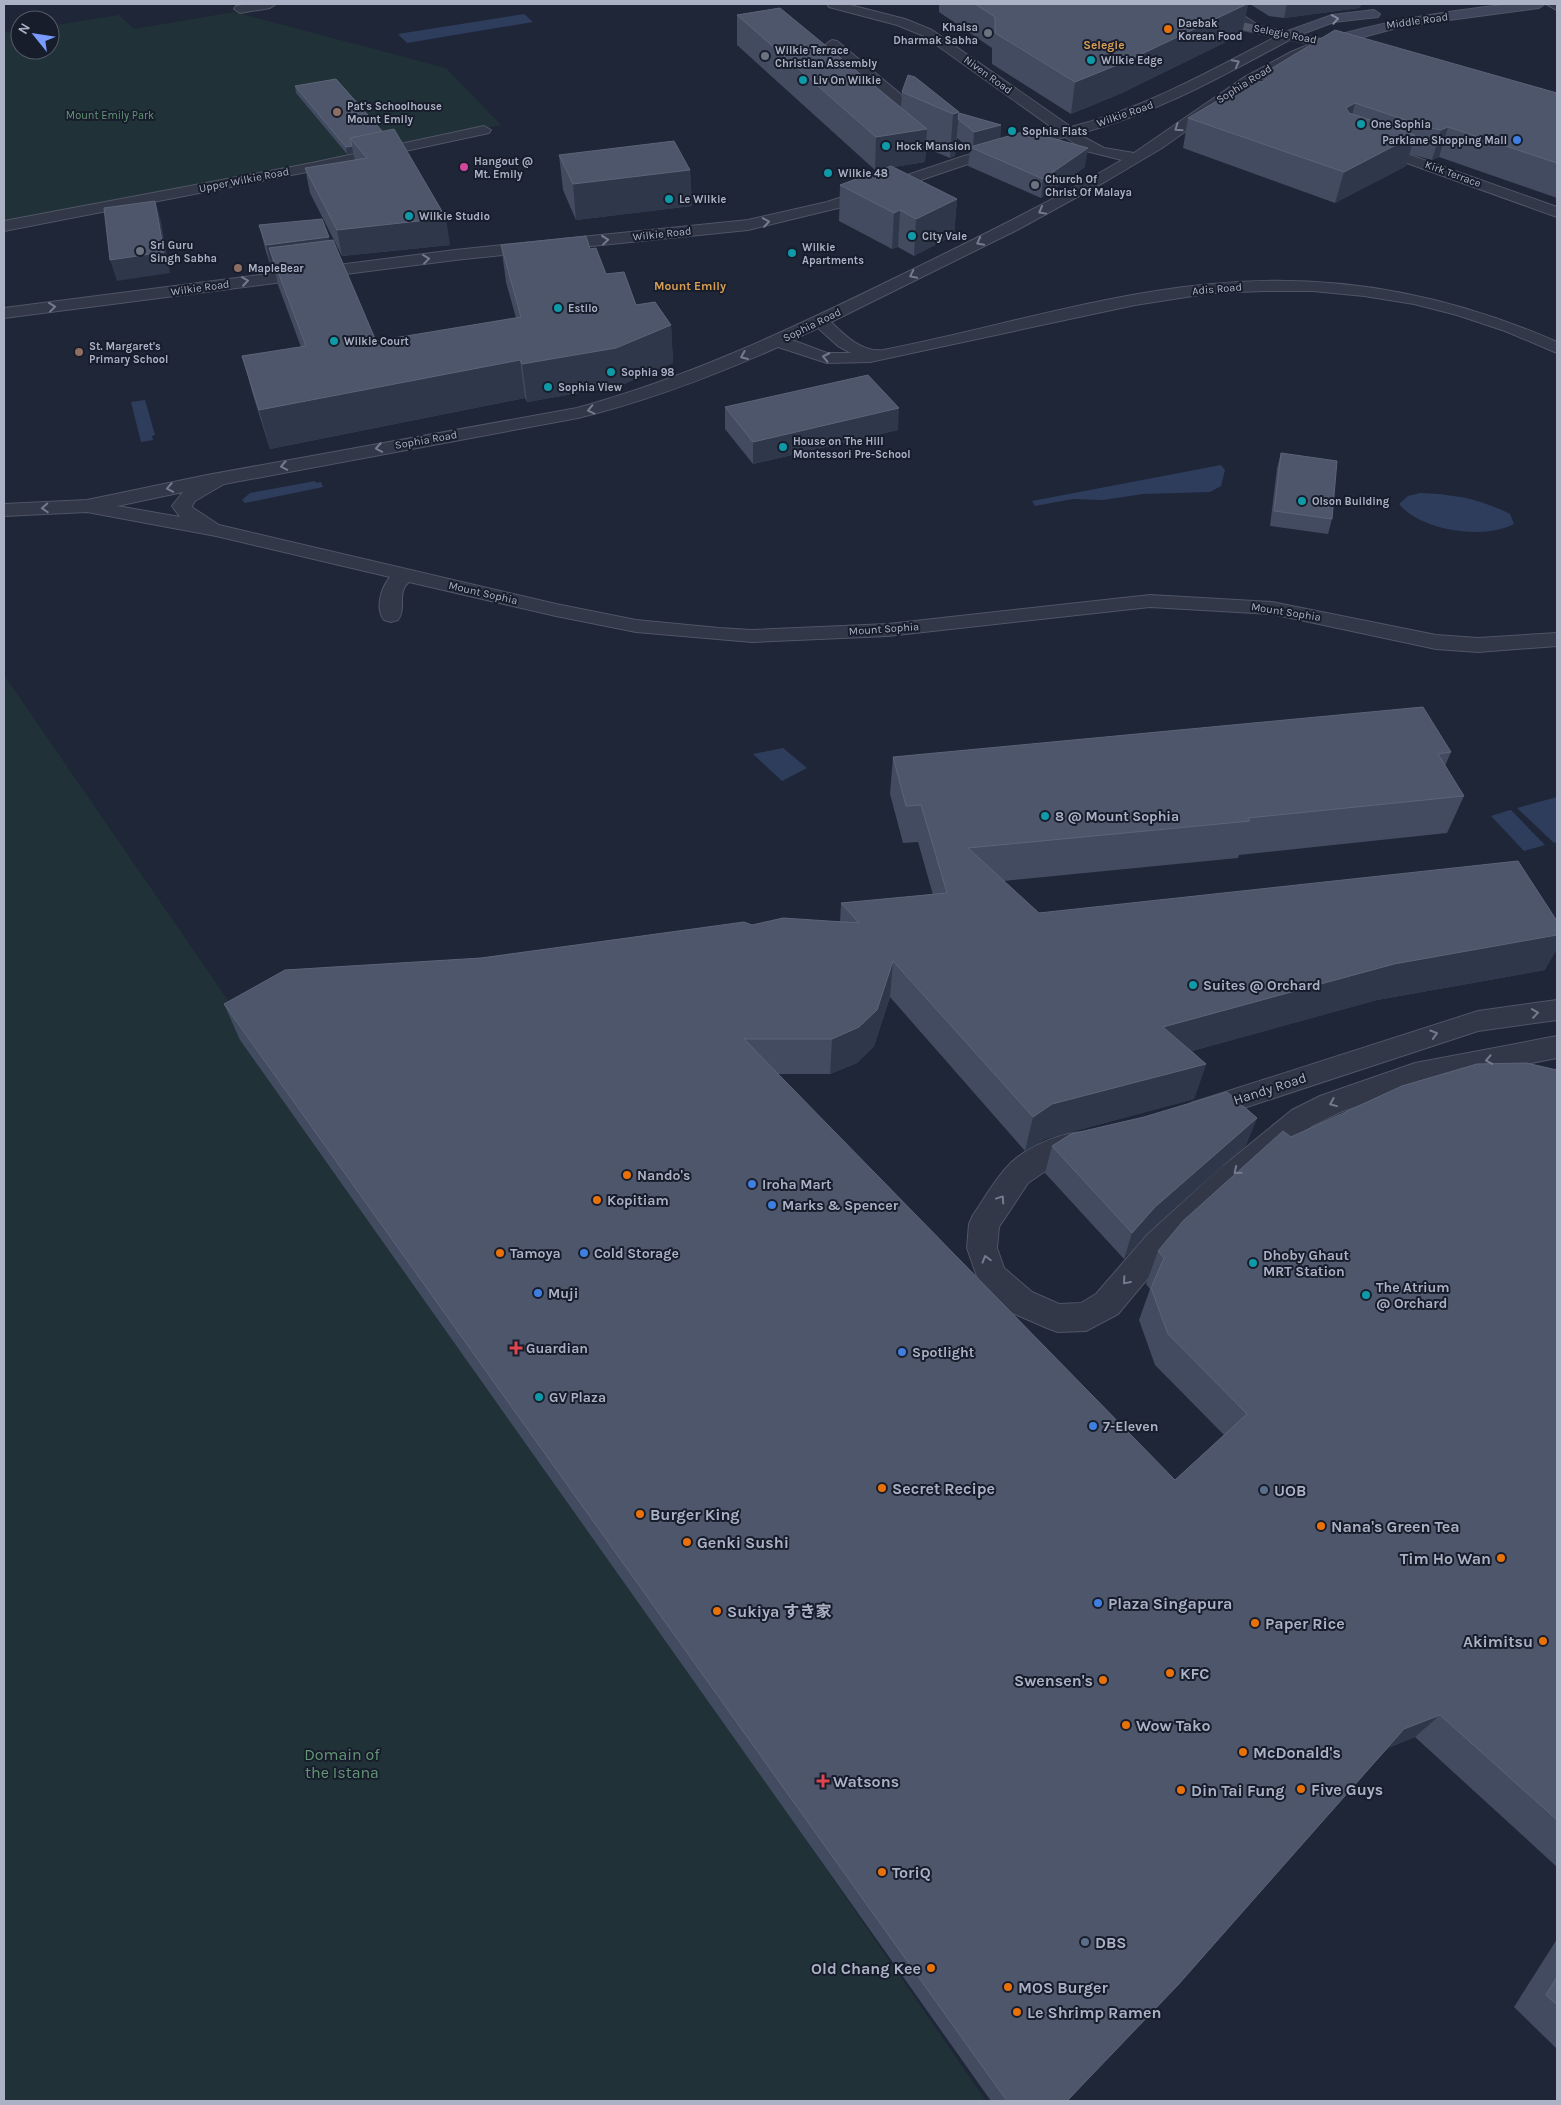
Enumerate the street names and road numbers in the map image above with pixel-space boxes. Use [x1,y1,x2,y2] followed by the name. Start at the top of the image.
[1385,10,1449,32] street label: Middle Road
[1252,22,1318,46] street label: Selegie Road
[961,53,1015,97] street label: Niven Road
[1214,62,1274,106] street label: Sophia Road
[1095,98,1155,130] street label: Wilkie Road
[1423,158,1483,190] street label: Kirk Terrace
[198,165,290,195] street label: Upper Wilkie Road
[632,224,692,244] street label: Wilkie Road
[170,277,230,299] street label: Wilkie Road
[1192,280,1242,298] street label: Adis Road
[781,305,843,345] street label: Sophia Road
[394,428,458,452] street label: Sophia Road
[447,579,519,607] street label: Mount Sophia
[1250,600,1322,624] street label: Mount Sophia
[848,620,920,638] street label: Mount Sophia
[1231,1069,1309,1109] street label: Handy Road

